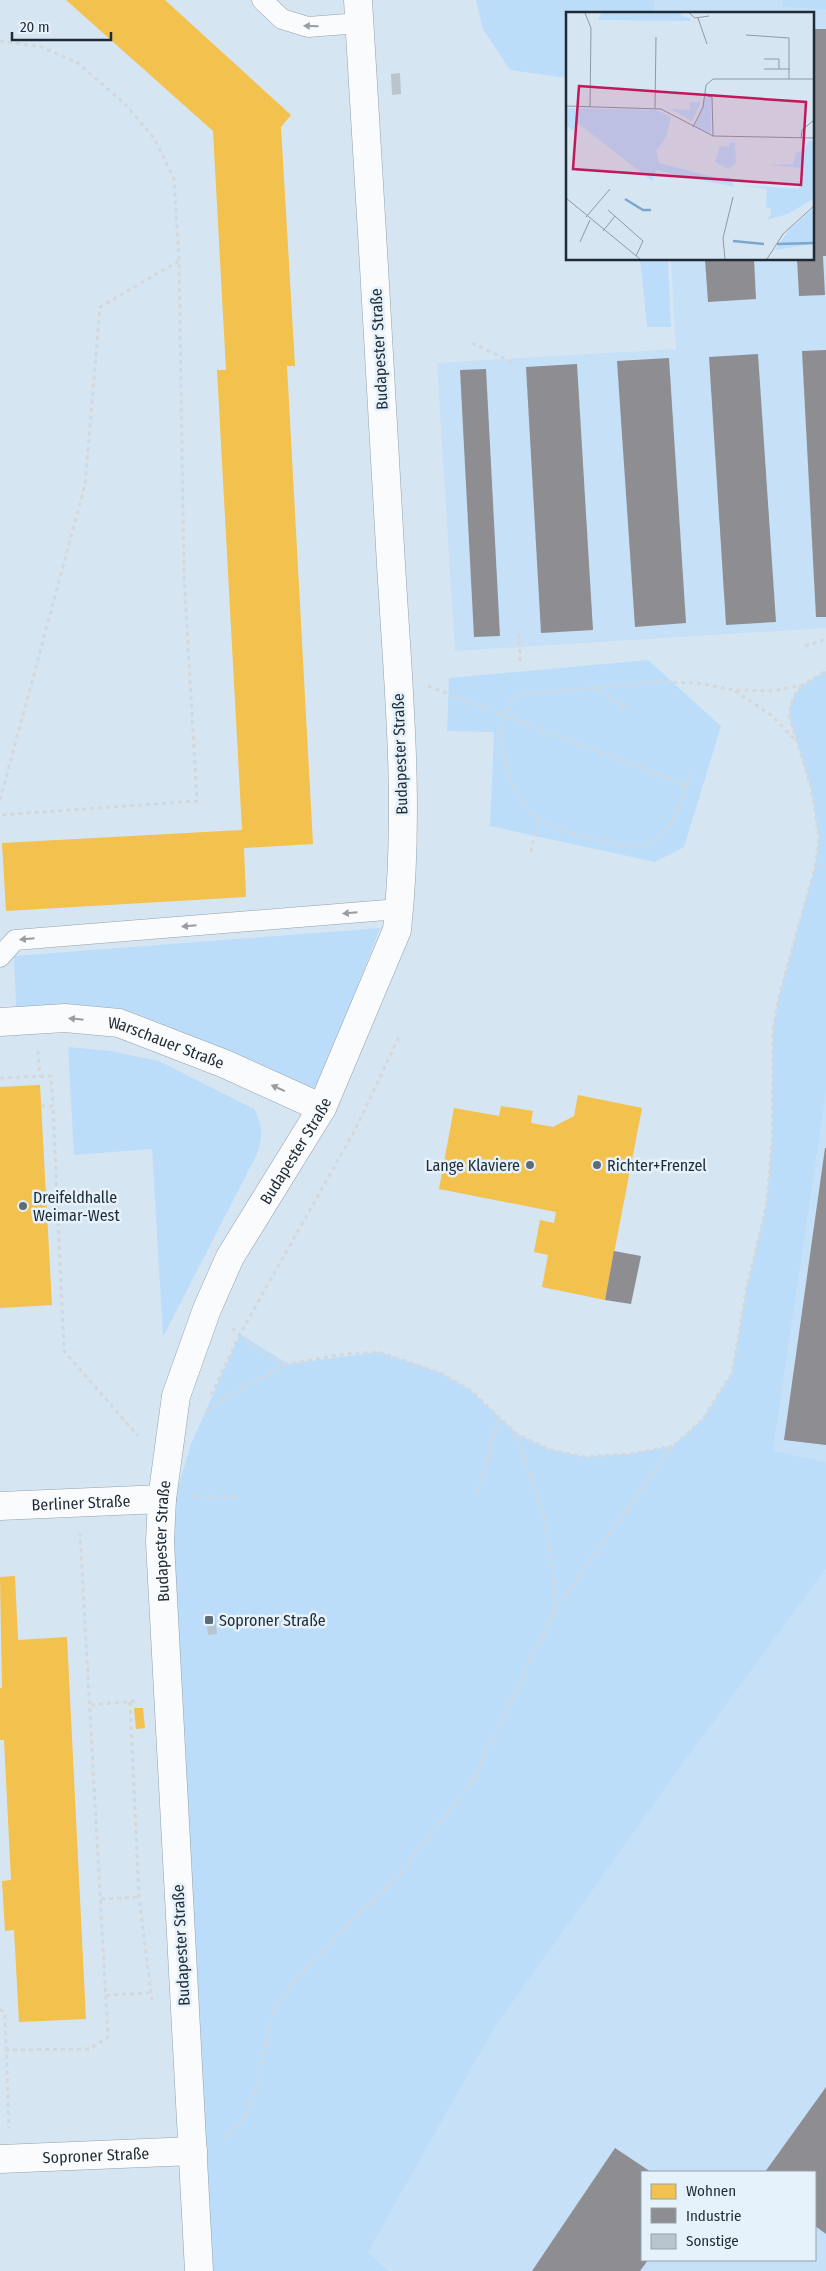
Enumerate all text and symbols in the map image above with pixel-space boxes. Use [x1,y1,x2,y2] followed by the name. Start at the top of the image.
[12,10,111,42] scale bar
[566,12,814,260] inset map
[20,18,50,36] text: 20 m
[303,21,319,29] one-way arrow
[366,288,392,410] street label: Budapester Straße
[388,693,412,815] street label: Budapester Straße
[342,909,358,917] one-way arrow
[180,922,196,930] one-way arrow
[18,935,34,943] one-way arrow
[107,1013,227,1072] street label: Warschauer Straße
[67,1015,83,1023] one-way arrow
[271,1083,285,1091] one-way arrow
[255,1095,335,1208] street label: Budapester Straße
[426,1156,520,1175] place label: Lange Klaviere
[607,1156,707,1175] place label: Richter+Frenzel
[524,1159,536,1171] marker: Lange Klaviere
[591,1159,603,1171] marker: Richter+Frenzel
[33,1188,120,1225] place label: Dreifeldhalle Weimar-West
[17,1200,29,1212] marker: Dreifeldhalle Weimar-West
[150,1479,174,1602] street label: Budapester Straße
[31,1491,131,1514] street label: Berliner Straße
[219,1611,326,1630] place label: Soproner Straße
[203,1614,215,1626] marker: Soproner Straße
[168,1884,194,2006] street label: Budapester Straße
[42,2143,150,2167] street label: Soproner Straße
[641,2171,816,2261] legend
[686,2182,736,2200] text: Wohnen
[686,2207,741,2225] text: Industrie
[686,2232,739,2250] text: Sonstige

